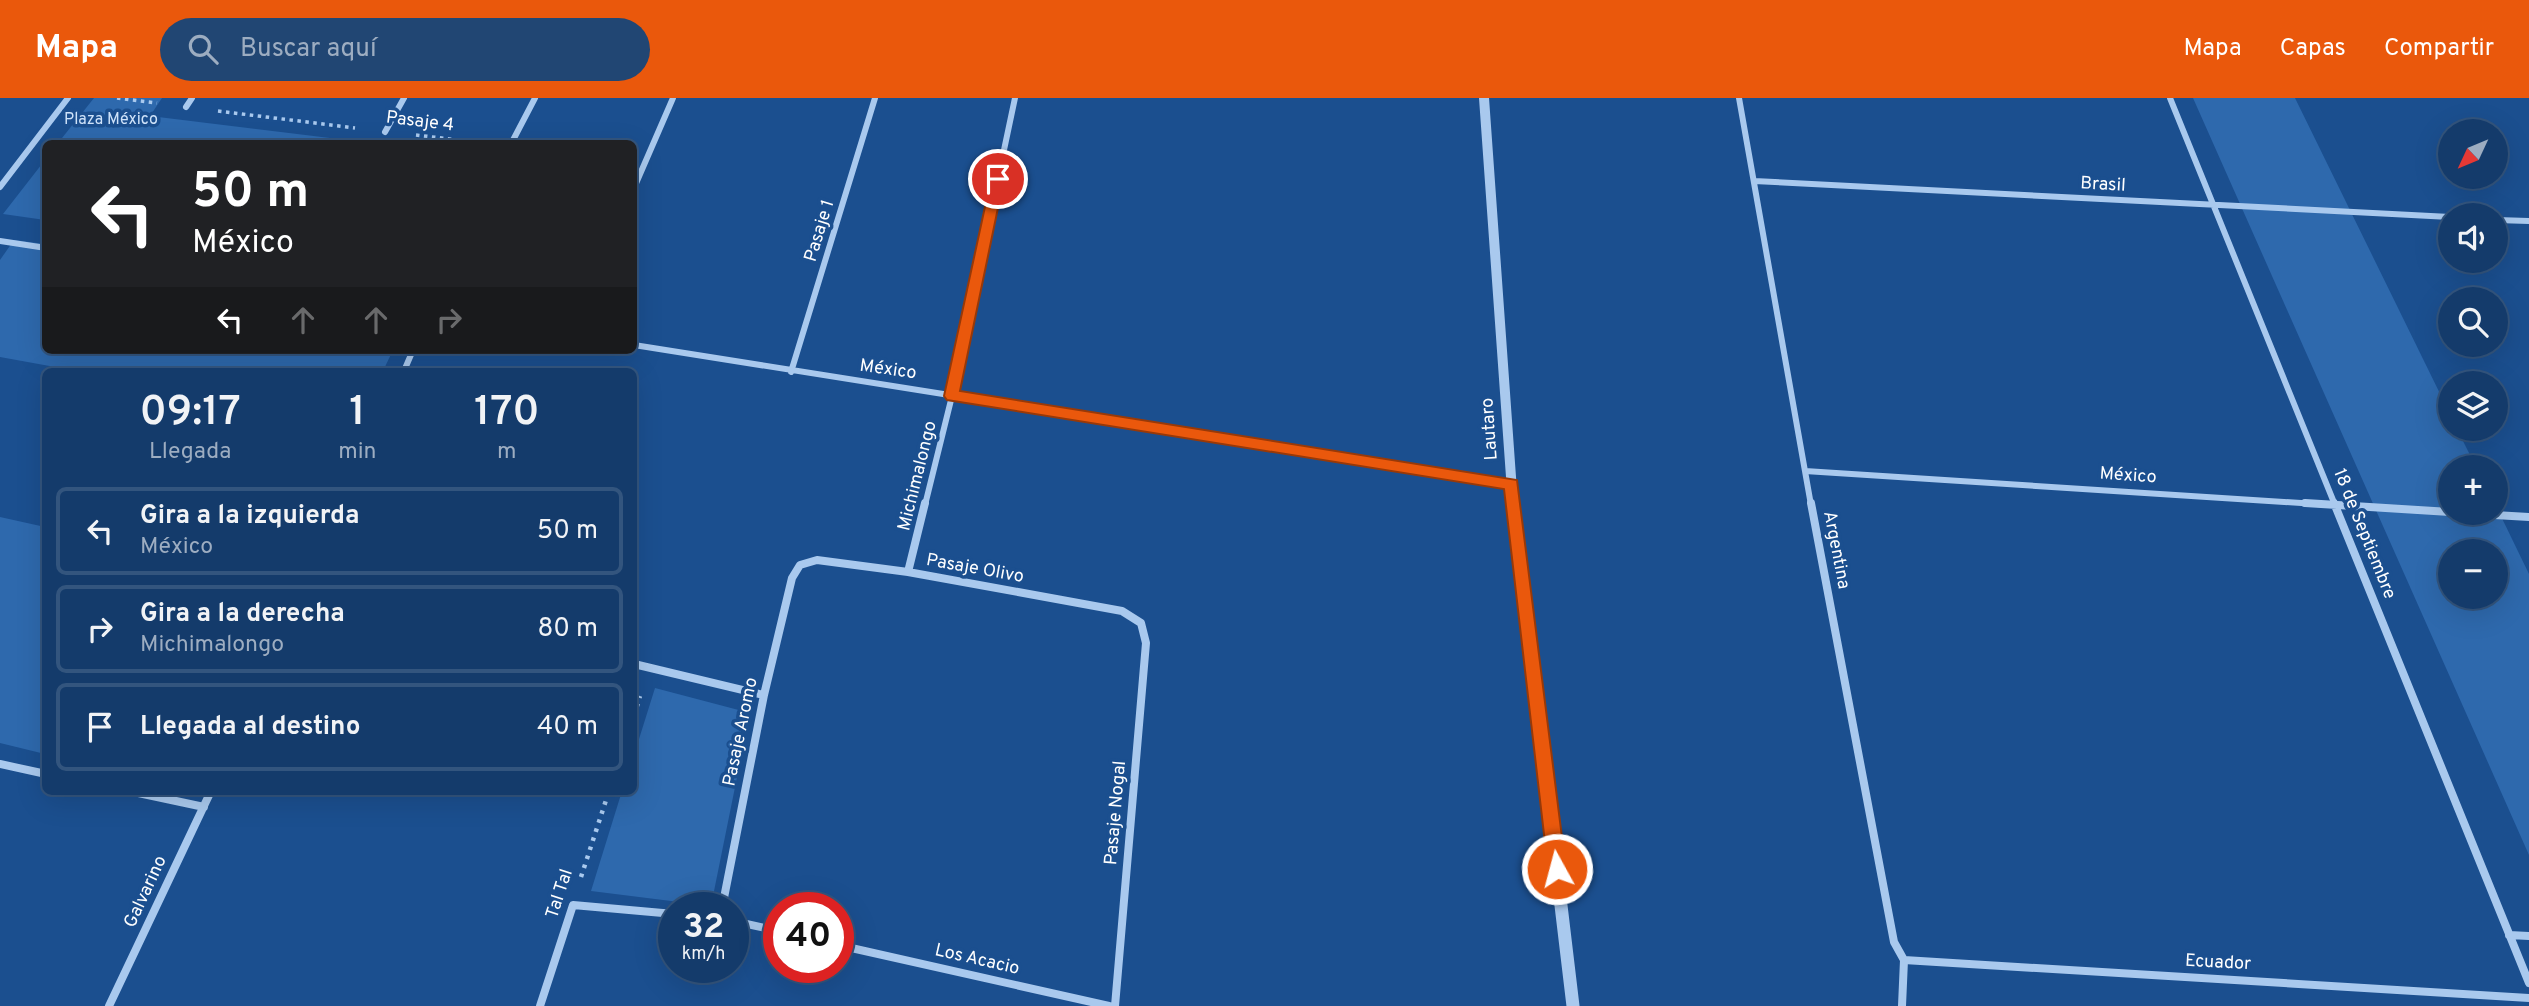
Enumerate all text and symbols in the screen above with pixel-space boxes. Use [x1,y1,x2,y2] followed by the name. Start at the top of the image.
[160,18,650,81] search box
[35,28,118,70] text: Mapa
[184,30,222,68] icon: search
[240,33,377,66] text: Buscar aquí
[2184,34,2242,64] text: Mapa
[2280,34,2346,64] text: Capas
[2384,34,2494,64] text: Compartir
[385,106,455,138] street label: Pasaje 4
[64,110,158,130] park label: Plaza México
[2438,119,2508,189] north arrow
[2438,119,2508,609] map controls
[968,149,1028,209] pin
[979,160,1017,198] icon: arrive
[192,163,309,225] text: 50 m
[77,168,168,259] icon: left
[2080,172,2126,198] street label: Brasil
[800,197,840,265] street label: Pasaje 1
[2438,203,2508,273] button: sound
[192,224,294,264] text: México
[2438,287,2508,357] button: search
[211,301,249,339] icon: left
[284,301,322,339] icon: ahead
[357,301,395,339] icon: ahead
[430,301,468,339] icon: right
[858,355,918,385] street label: México
[2438,371,2508,441] button: layers
[139,387,241,440] text: 09:17
[349,387,366,440] text: 1
[474,387,540,440] text: 170
[1476,397,1504,461] street label: Lautaro
[893,419,943,533] street label: Michimalongo
[149,438,231,467] text: Llegada
[338,438,377,467] text: min
[497,438,517,467] text: m
[2438,455,2508,525] button: +
[2099,463,2157,489] street label: México
[2327,465,2401,603] street label: 18 de Septiembre
[140,500,359,533] text: Gira a la izquierda
[1817,509,1855,591] street label: Argentina
[81,512,119,550] icon: left
[537,515,598,548] text: 50 m
[140,533,213,562] text: México
[2438,539,2508,609] button: −
[924,549,1026,589] street label: Pasaje Olivo
[140,598,345,631] text: Gira a la derecha
[81,610,119,648] icon: right
[538,613,598,646] text: 80 m
[140,631,284,660] text: Michimalongo
[718,675,764,789] street label: Pasaje Aromo
[81,708,119,746] icon: arrive
[140,711,360,744] text: Llegada al destino
[537,711,598,744] text: 40 m
[1100,760,1132,866] street label: Pasaje Nogal
[1520,832,1594,906] position arrow
[119,852,173,932] street label: Galvarino
[541,866,579,922] street label: Tal Tal
[763,892,854,983] speed limit sign: 40
[683,906,724,950] text: 32
[932,939,1022,981] street label: Los Acacio
[682,943,725,966] text: km/h
[2184,950,2252,976] street label: Ecuador

